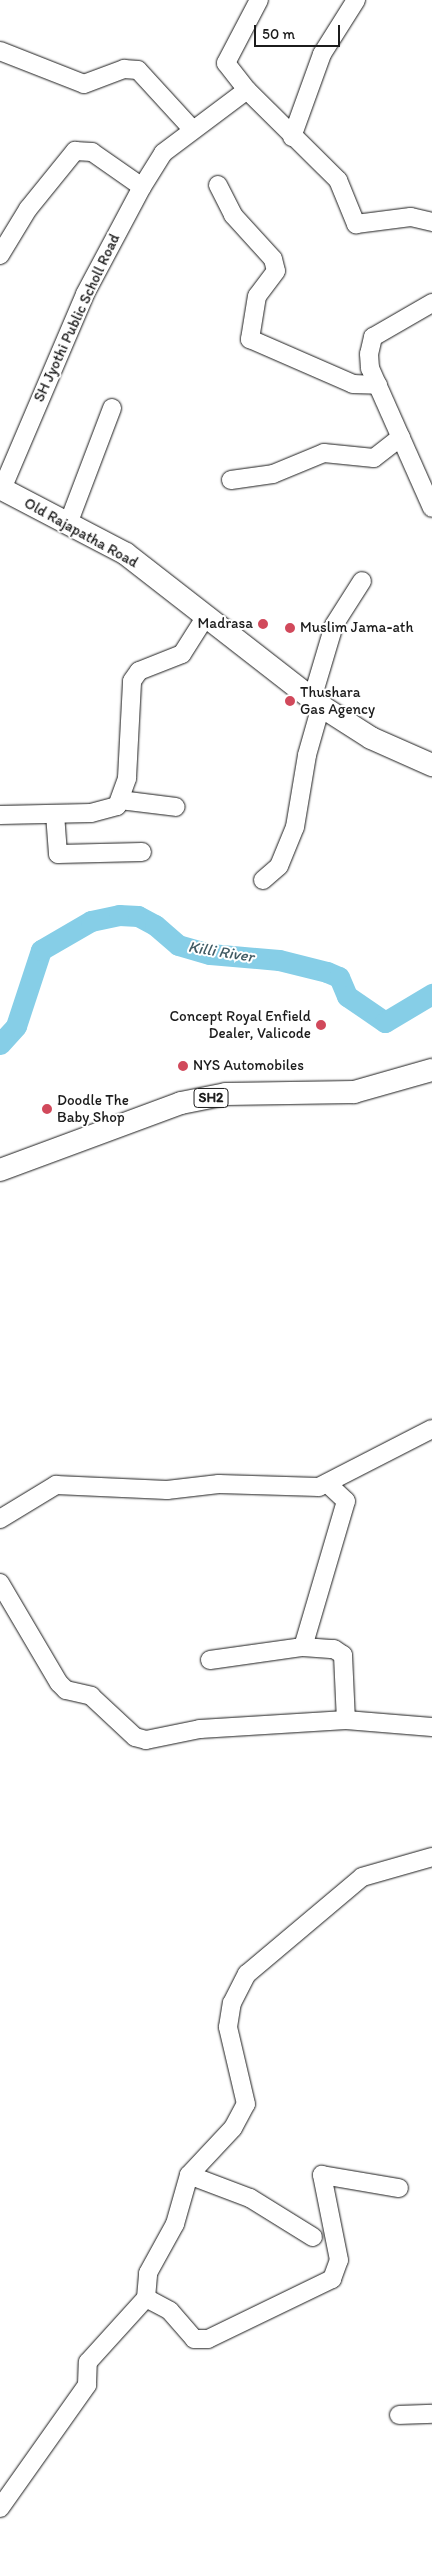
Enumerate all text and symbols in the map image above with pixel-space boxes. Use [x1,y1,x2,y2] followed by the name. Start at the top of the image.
[257,15,343,47] scale bar
[262,25,295,43] text: 50 m
[30,231,124,405] street label: SH Jyothi Public Scholl Road
[21,494,141,572] street label: Old Rajapatha Road
[198,615,253,633] place label: Madrasa
[257,618,269,630] marker: Madrasa
[300,619,413,637] place label: Muslim Jama-ath
[284,622,296,634] marker: Muslim Jama-ath
[300,683,375,718] place label: Thushara Gas Agency
[284,695,296,707] marker: Thushara Gas Agency
[187,937,255,967] water label: Killi River
[170,1007,311,1042] place label: Concept Royal Enfield Dealer, Valicode
[315,1019,327,1031] marker: Concept Royal Enfield Dealer, Valicode
[193,1057,304,1075] place label: NYS Automobiles
[177,1060,189,1072] marker: NYS Automobiles
[194,1086,228,1110] road number: SH2
[57,1091,129,1126] place label: Doodle The Baby Shop
[41,1103,53,1115] marker: Doodle The Baby Shop

